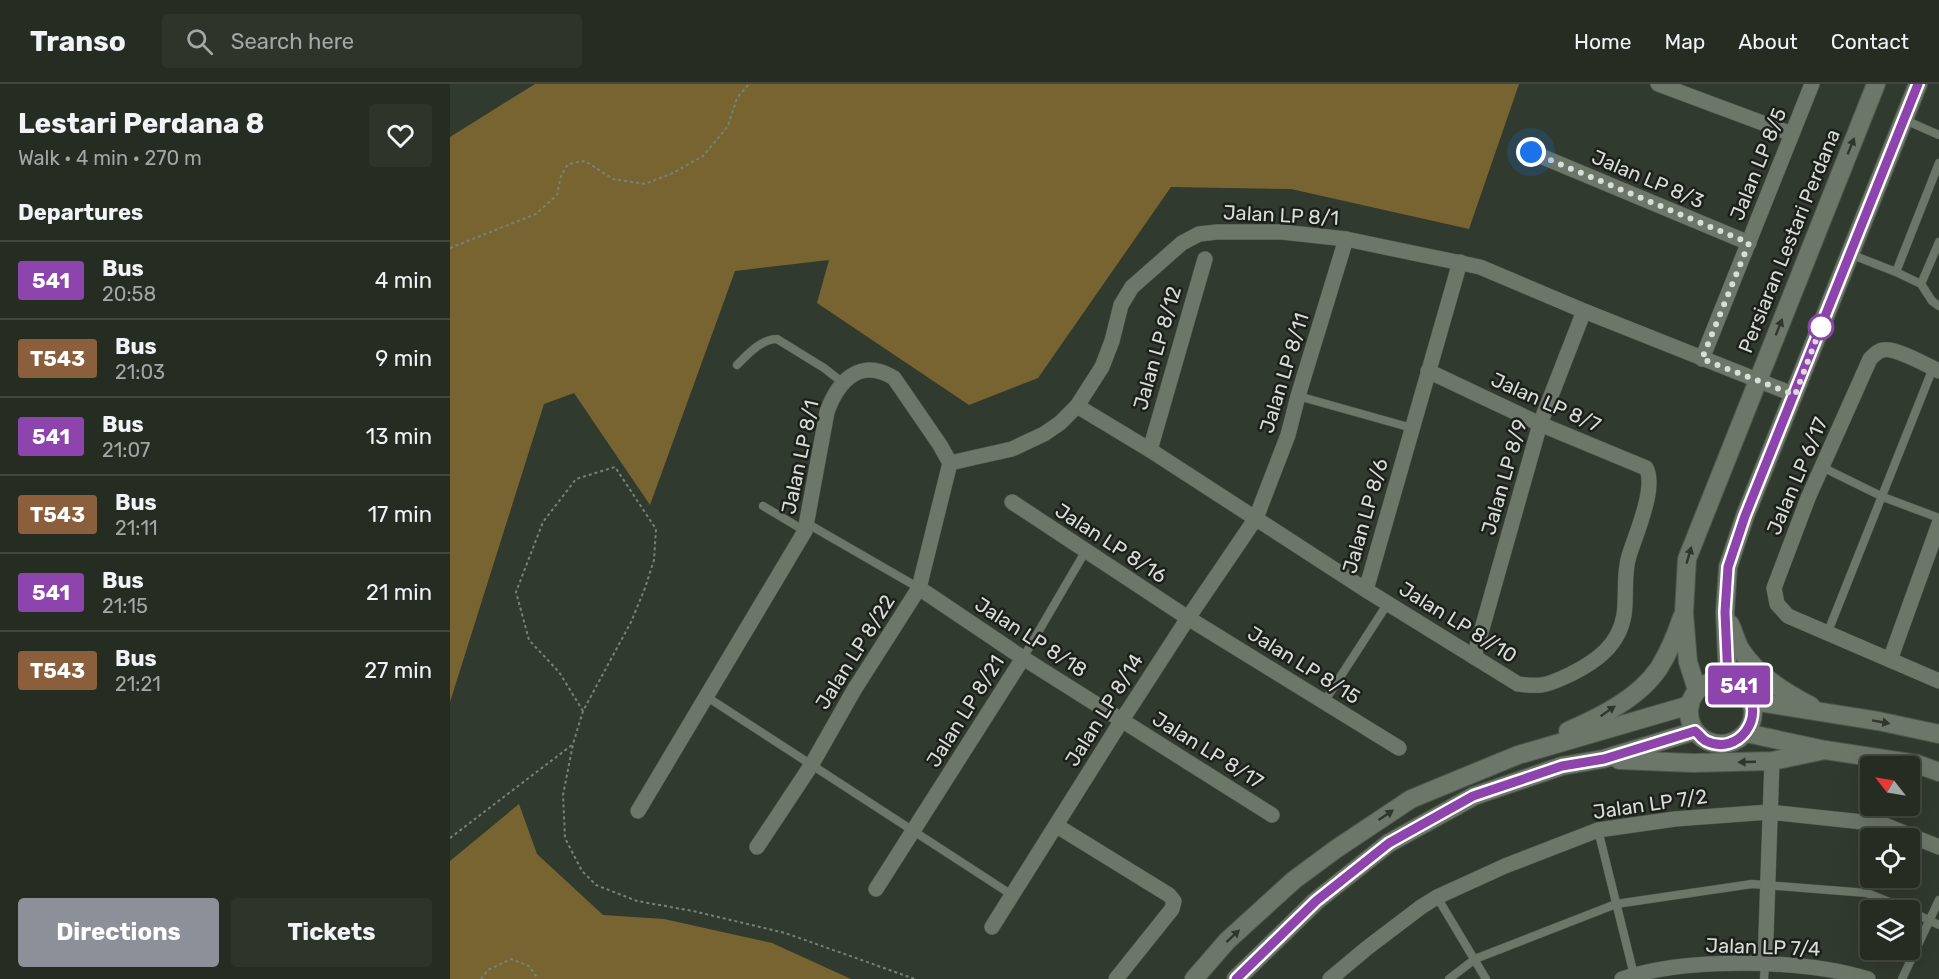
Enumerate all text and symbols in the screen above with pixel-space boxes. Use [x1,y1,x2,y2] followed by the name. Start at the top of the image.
[162,14,582,68] search box
[30,25,126,58] text: Transo
[183,25,216,58] icon: search
[231,28,354,55] text: Search here
[1574,29,1631,54] text: Home
[1664,29,1705,54] text: Map
[1738,29,1798,54] text: About
[1831,29,1909,54] text: Contact
[369,104,432,167] button: heart
[1725,104,1791,224] street label: Jalan LP 8/5
[18,107,265,140] text: Lestari Perdana 8
[1733,126,1845,356] street label: Persiaran Lestari Perdana
[1516,137,1546,167] your location
[1847,137,1856,155] one-way arrow
[1588,145,1708,213] street label: Jalan LP 8/3
[18,146,202,170] text: Walk · 4 min · 270 m
[18,199,143,226] text: Departures
[1223,200,1339,230] street label: Jalan LP 8/1
[102,255,144,282] text: Bus
[375,267,432,294] text: 4 min
[32,268,70,293] text: 541
[102,282,156,306] text: 20:58
[1128,283,1186,413] street label: Jalan LP 8/12
[1254,310,1314,436] street label: Jalan LP 8/11
[1808,314,1834,340] unlabelled marker
[1775,318,1784,336] one-way arrow
[115,333,157,360] text: Bus
[375,345,432,372] text: 9 min
[30,346,85,371] text: T543
[115,360,165,384] text: 21:03
[1487,367,1605,437] street label: Jalan LP 8/7
[776,398,824,516] street label: Jalan LP 8/1
[102,411,144,438] text: Bus
[1761,414,1833,538] street label: Jalan LP 6/17
[1476,416,1532,538] street label: Jalan LP 8/9
[366,423,432,450] text: 13 min
[32,424,70,449] text: 541
[102,438,150,462] text: 21:07
[1337,456,1393,576] street label: Jalan LP 8/6
[115,489,157,516] text: Bus
[1051,498,1171,588] street label: Jalan LP 8/16
[368,501,432,528] text: 17 min
[30,502,85,527] text: T543
[115,516,158,540] text: 21:11
[1685,546,1695,564] one-way arrow
[102,567,144,594] text: Bus
[1395,576,1521,668] street label: Jalan LP 8//10
[366,579,432,606] text: 21 min
[32,580,70,605] text: 541
[810,590,900,714] street label: Jalan LP 8/22
[971,592,1091,682] street label: Jalan LP 8/18
[102,594,148,618] text: 21:15
[1243,621,1365,709] street label: Jalan LP 8/15
[115,645,157,672] text: Bus
[1060,649,1148,771] street label: Jalan LP 8/14
[921,651,1009,771] street label: Jalan LP 8/21
[364,657,432,684] text: 27 min
[30,658,85,683] text: T543
[1704,666,1774,704] line badge: 541
[115,672,161,696] text: 21:21
[1720,673,1758,698] text: 541
[1600,705,1616,717] one-way arrow
[1148,706,1268,794] street label: Jalan LP 8/17
[1872,718,1891,727] one-way arrow
[1860,756,1920,816] north arrow
[1860,756,1920,960] map controls
[1738,757,1757,766] one-way arrow
[1591,784,1709,824] street label: Jalan LP 7/2
[1378,810,1395,821] one-way arrow
[1860,828,1920,888] button: locate
[18,898,219,967] button: Directions
[231,898,432,967] button: Tickets
[1860,900,1920,960] button: layers
[1226,929,1240,943] one-way arrow
[1705,933,1821,961] street label: Jalan LP 7/4

